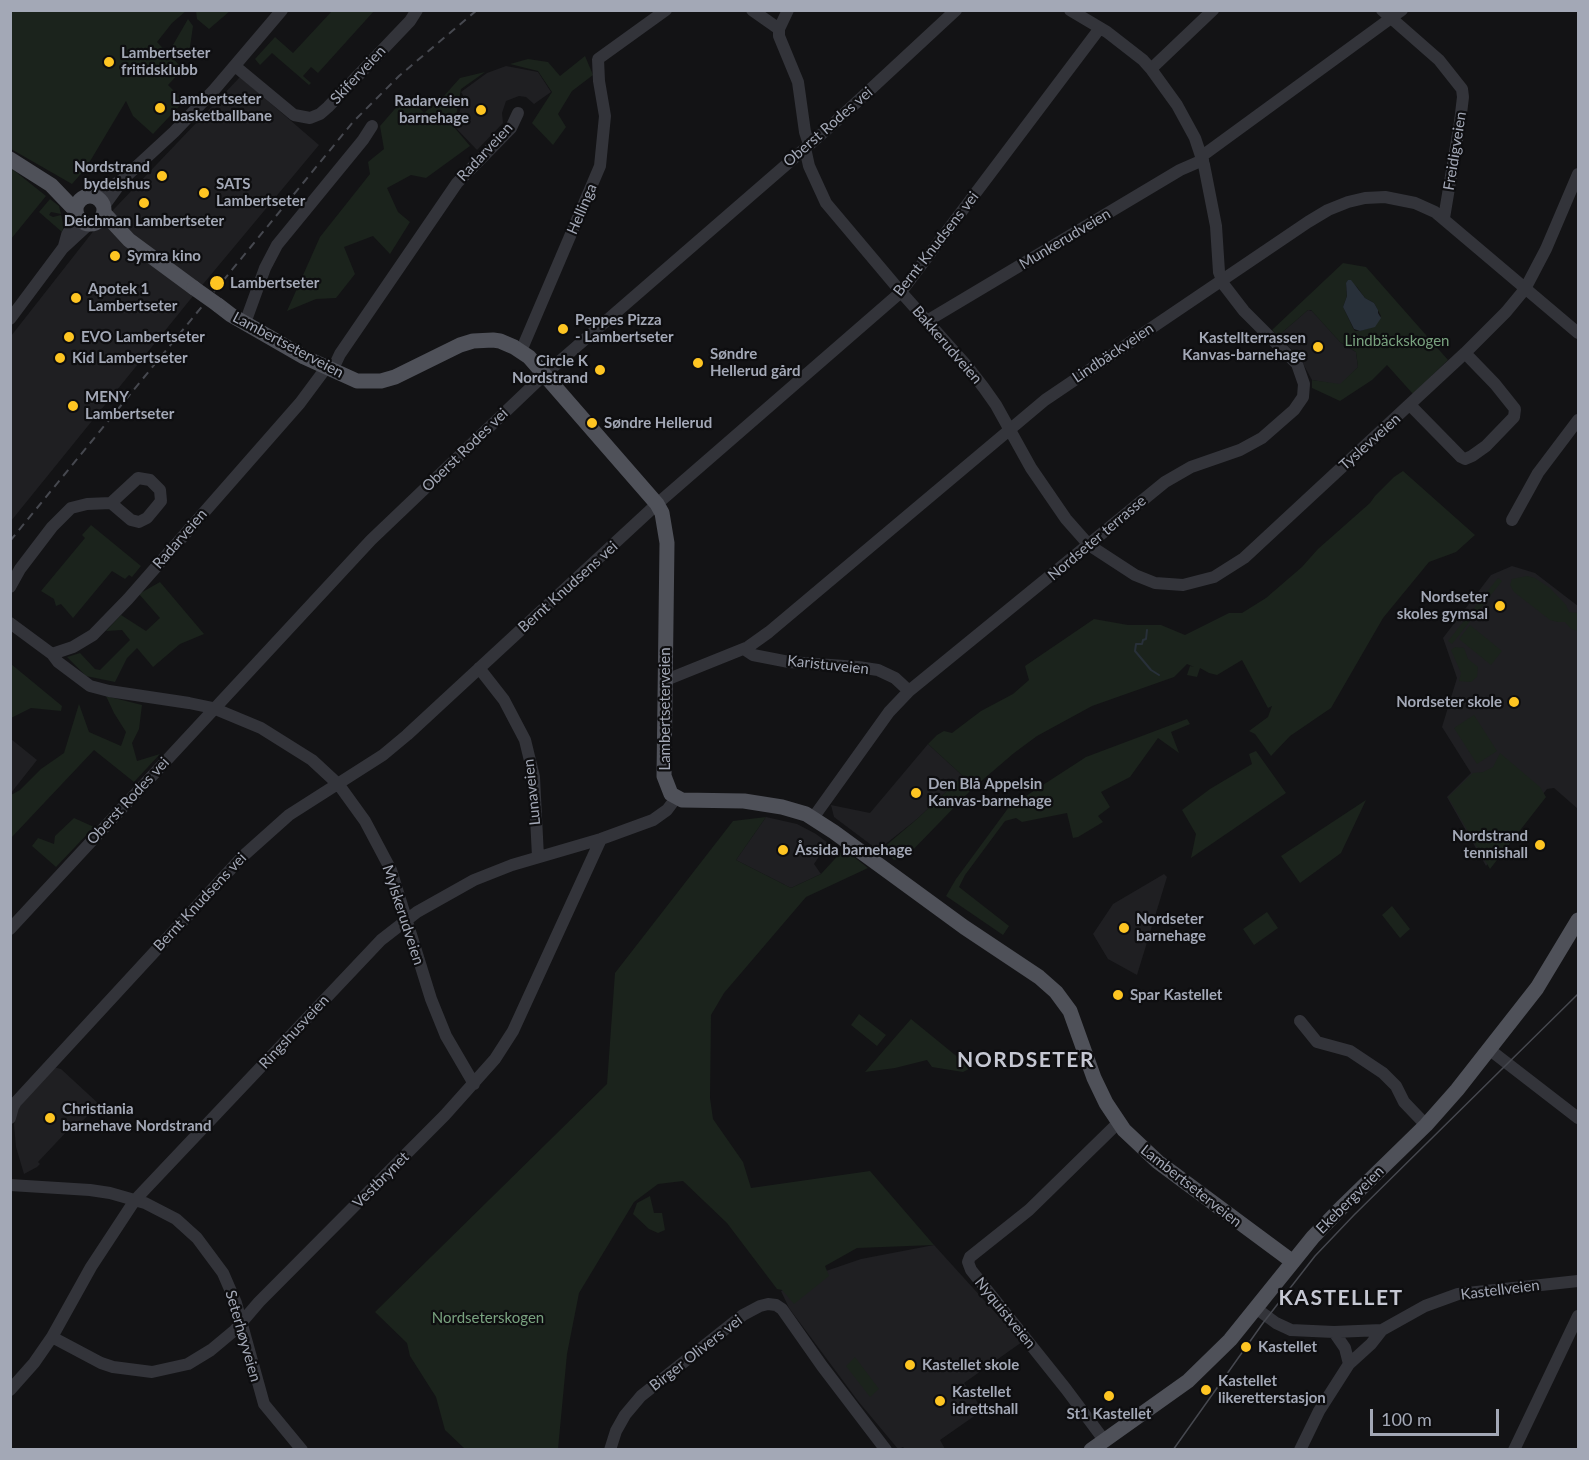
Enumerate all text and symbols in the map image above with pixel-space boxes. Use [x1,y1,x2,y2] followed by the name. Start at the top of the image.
[327,42,389,108] street label: Skiferveien
[121,44,210,79] place label: Lambertseter fritidsklubb
[102,55,116,69] marker: Lambertseter fritidsklubb
[780,83,876,171] street label: Oberst Rodes vei
[172,90,272,125] place label: Lambertseter basketballbane
[394,92,469,127] place label: Radarveien barnehage
[153,101,167,115] marker: Lambertseter basketballbane
[474,103,488,117] marker: Radarveien barnehage
[1440,110,1470,192] street label: Freidigveien
[453,119,517,185] street label: Radarveien
[74,158,150,193] place label: Nordstrand bydelshus
[155,169,169,183] marker: Nordstrand bydelshus
[216,175,305,210] place label: SATS Lambertseter
[563,181,601,237] street label: Hellinga
[197,186,211,200] marker: SATS Lambertseter
[890,188,982,300] street label: Bernt Knudsens vei
[137,196,151,210] marker: Deichman Lambertseter
[1016,205,1114,273] street label: Munkerudveien
[64,212,224,230] place label: Deichman Lambertseter
[127,247,201,265] place label: Symra kino
[108,249,122,263] marker: Symra kino
[208,274,226,292] marker: Lambertseter
[230,274,319,292] place label: Lambertseter
[88,280,177,315] place label: Apotek 1 Lambertseter
[69,291,83,305] marker: Apotek 1 Lambertseter
[908,302,986,388] street label: Bakkerudveien
[229,308,347,382] street label: Lambertseterveien
[575,311,674,346] place label: Peppes Pizza - Lambertseter
[1069,319,1157,387] street label: Lindbäckveien
[556,322,570,336] marker: Peppes Pizza - Lambertseter
[81,328,205,346] place label: EVO Lambertseter
[1182,329,1306,364] place label: Kastellterrassen Kanvas-barnehage
[62,330,76,344] marker: EVO Lambertseter
[1345,332,1449,350] park label: Lindbäckskogen
[1311,340,1325,354] marker: Kastellterrassen Kanvas-barnehage
[710,345,800,380] place label: Søndre Hellerud gård
[72,349,188,367] place label: Kid Lambertseter
[53,351,67,365] marker: Kid Lambertseter
[512,352,588,387] place label: Circle K Nordstrand
[691,356,705,370] marker: Søndre Hellerud gård
[593,363,607,377] marker: Circle K Nordstrand
[85,388,174,423] place label: MENY Lambertseter
[66,399,80,413] marker: MENY Lambertseter
[418,404,512,496] street label: Oberst Rodes vei
[1336,410,1404,474] street label: Tyslevveien
[604,414,712,432] place label: Søndre Hellerud
[585,416,599,430] marker: Søndre Hellerud
[1044,492,1150,584] street label: Nordseter terrasse
[149,505,211,573] street label: Radarveien
[515,538,621,636] street label: Bernt Knudsens vei
[1397,588,1488,623] place label: Nordseter skoles gymsal
[1493,599,1507,613] marker: Nordseter skoles gymsal
[656,647,674,771] street label: Lambertseterveien
[786,652,870,678] street label: Karistuveien
[1396,693,1502,711] place label: Nordseter skole
[1507,695,1521,709] marker: Nordseter skole
[83,754,173,848] street label: Oberst Rodes vei
[520,758,544,826] street label: Lunaveien
[928,775,1052,810] place label: Den Blå Appelsin Kanvas-barnehage
[909,786,923,800] marker: Den Blå Appelsin Kanvas-barnehage
[1452,827,1528,862] place label: Nordstrand tennishall
[1533,838,1547,852] marker: Nordstrand tennishall
[795,841,912,859] place label: Åssida barnehage
[776,843,790,857] marker: Åssida barnehage
[150,849,250,955] street label: Bernt Knudsens vei
[378,863,428,967] street label: Mylskerudveien
[1136,910,1206,945] place label: Nordseter barnehage
[1117,921,1131,935] marker: Nordseter barnehage
[1130,986,1222,1004] place label: Spar Kastellet
[1111,988,1125,1002] marker: Spar Kastellet
[255,991,333,1073] street label: Ringshusveien
[957,1047,1095,1073] district label: NORDSETER
[62,1100,212,1135] place label: Christiania barnehave Nordstrand
[43,1111,57,1125] marker: Christiania barnehave Nordstrand
[1137,1141,1245,1231] street label: Lambertseterveien
[349,1148,413,1212] street label: Vestbrynet
[1312,1162,1388,1238] street label: Ekebergveien
[971,1274,1039,1352] street label: Nyquistveien
[1459,1276,1541,1304] street label: Kastellveien
[1278,1285,1404,1311] district label: KASTELLET
[221,1288,265,1384] street label: Seterhøyveien
[432,1309,544,1327] park label: Nordseterskogen
[646,1311,746,1395] street label: Birger Olivers vei
[1258,1338,1317,1356] place label: Kastellet
[1239,1340,1253,1354] marker: Kastellet
[922,1356,1019,1374] place label: Kastellet skole
[903,1358,917,1372] marker: Kastellet skole
[1218,1372,1326,1407] place label: Kastellet likeretterstasjon
[952,1383,1018,1418] place label: Kastellet idrettshall
[1199,1383,1213,1397] marker: Kastellet likeretterstasjon
[1102,1389,1116,1403] marker: St1 Kastellet
[933,1394,947,1408] marker: Kastellet idrettshall
[1373,1397,1502,1435] scale bar
[1067,1405,1151,1423] place label: St1 Kastellet
[1381,1408,1432,1430] text: 100 m

